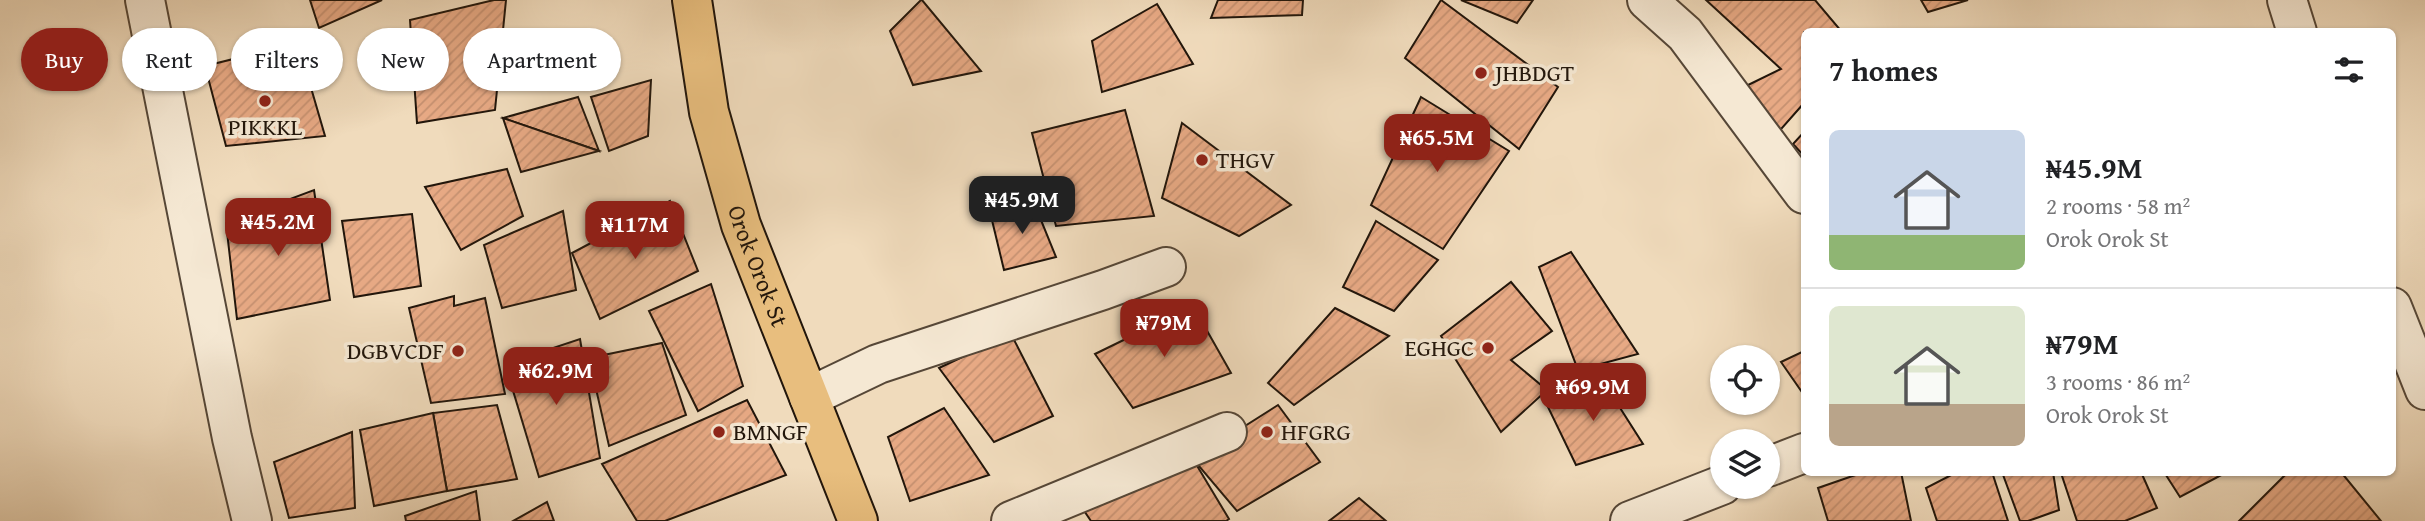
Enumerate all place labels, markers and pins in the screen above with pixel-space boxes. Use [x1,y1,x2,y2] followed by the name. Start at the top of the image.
[1492,55,1574,90] place label: JHBDGT
[1473,65,1489,81] marker: JHBDGT
[257,93,273,109] marker: PIKKKL
[228,109,303,144] place label: PIKKKL
[1380,114,1494,174] pin: ₦65.5M
[1216,142,1276,177] place label: THGV
[1194,152,1210,168] marker: THGV
[965,176,1079,236] pin: ₦45.9M
[221,198,335,258] pin: ₦45.2M
[586,202,684,261] pin: ₦117M
[1123,300,1205,359] pin: ₦79M
[1405,330,1474,365] place label: EGHGC
[347,333,444,368] place label: DGBVCDF
[1480,340,1496,356] marker: EGHGC
[450,343,466,359] marker: DGBVCDF
[499,348,613,407] pin: ₦62.9M
[1536,364,1650,423] pin: ₦69.9M
[733,414,808,449] place label: BMNGF
[1281,414,1351,449] place label: HFGRG
[711,424,727,440] marker: BMNGF
[1259,424,1275,440] marker: HFGRG

